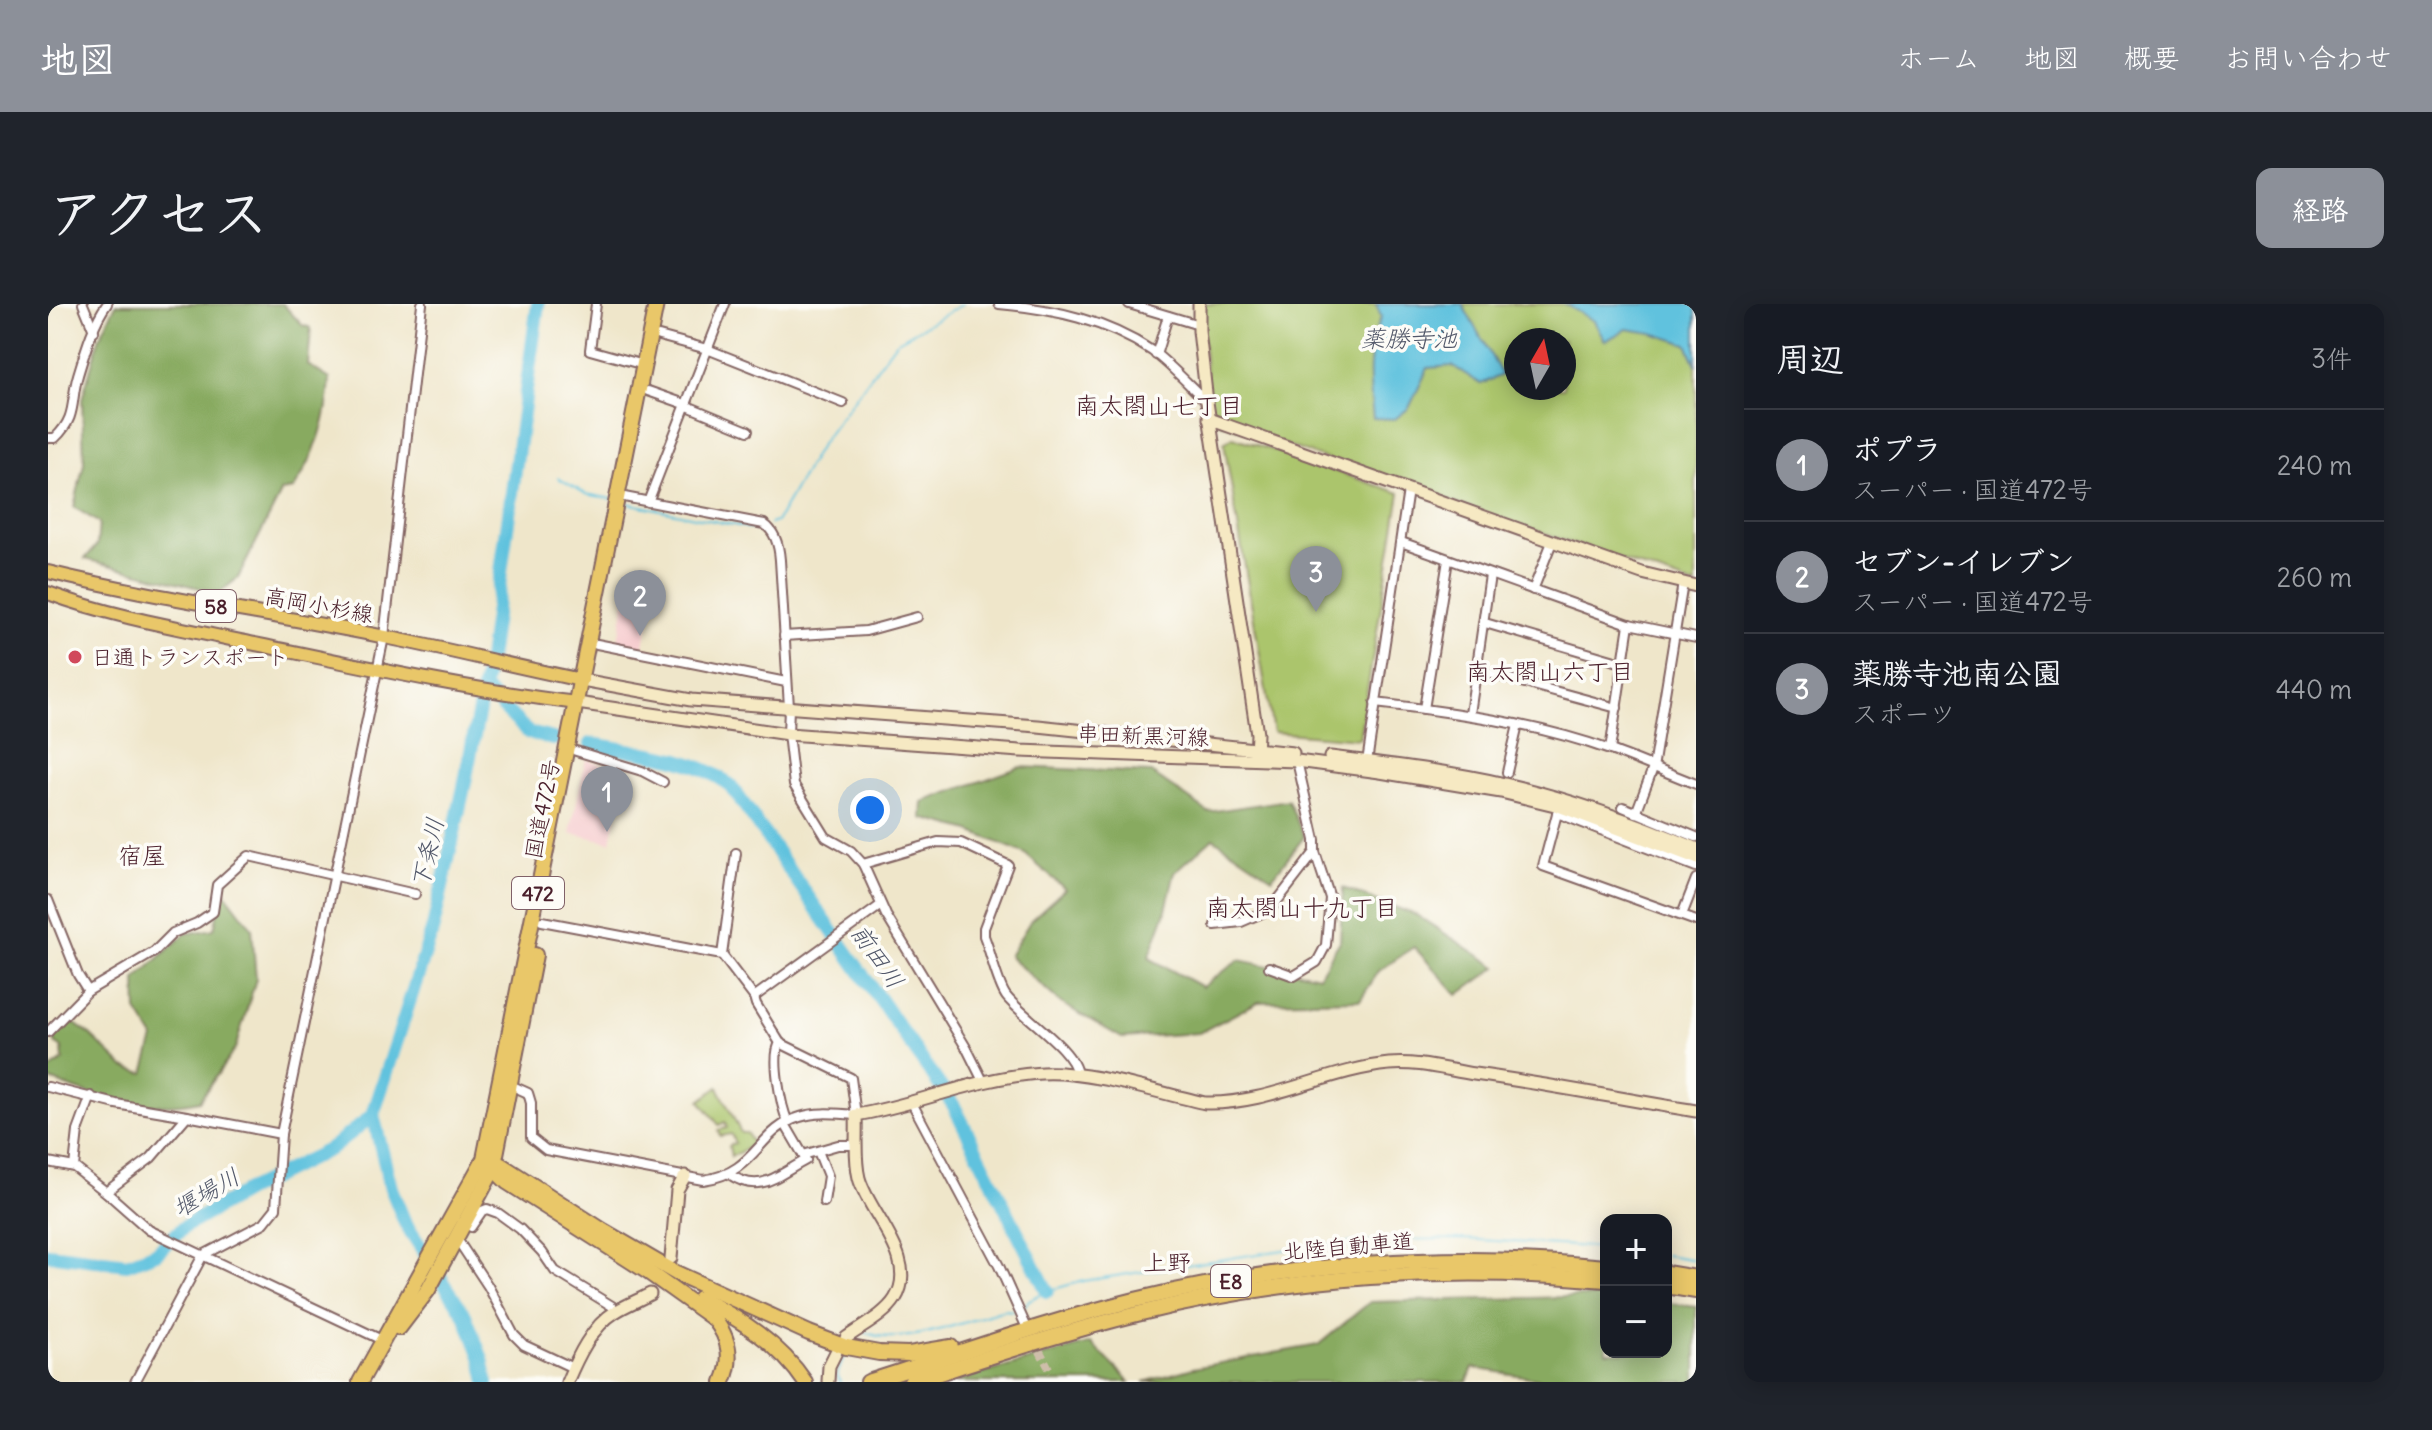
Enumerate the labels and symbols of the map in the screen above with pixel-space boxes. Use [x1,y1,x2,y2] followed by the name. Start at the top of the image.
[1361,323,1458,353] water label: 薬勝寺池
[1504,328,1576,400] north arrow
[1075,390,1243,420] district label: 南太閤山七丁目
[1290,546,1342,612] pin: 3
[614,570,666,636] pin: 2
[262,582,376,628] street label: 高岡小杉線
[196,590,236,622] road number: 58
[91,643,289,671] place label: 日通トランスポート
[66,648,84,666] marker: 日通トランスポート
[1466,656,1634,686] district label: 南太閤山六丁目
[1077,719,1209,751] street label: 串田新黒河線
[519,757,565,861] street label: 国道472号
[581,766,633,832] pin: 1
[850,790,890,830] your location
[404,815,450,891] water label: 下条川
[118,840,166,870] district label: 宿屋
[512,877,564,909] road number: 472
[1206,892,1398,922] district label: 南太閤山十九丁目
[845,918,911,994] water label: 前田川
[167,1161,245,1223] water label: 堰場川
[1281,1226,1415,1266] street label: 北陸自動車道
[1143,1247,1191,1277] district label: 上野
[1211,1265,1251,1297] road number: E8

